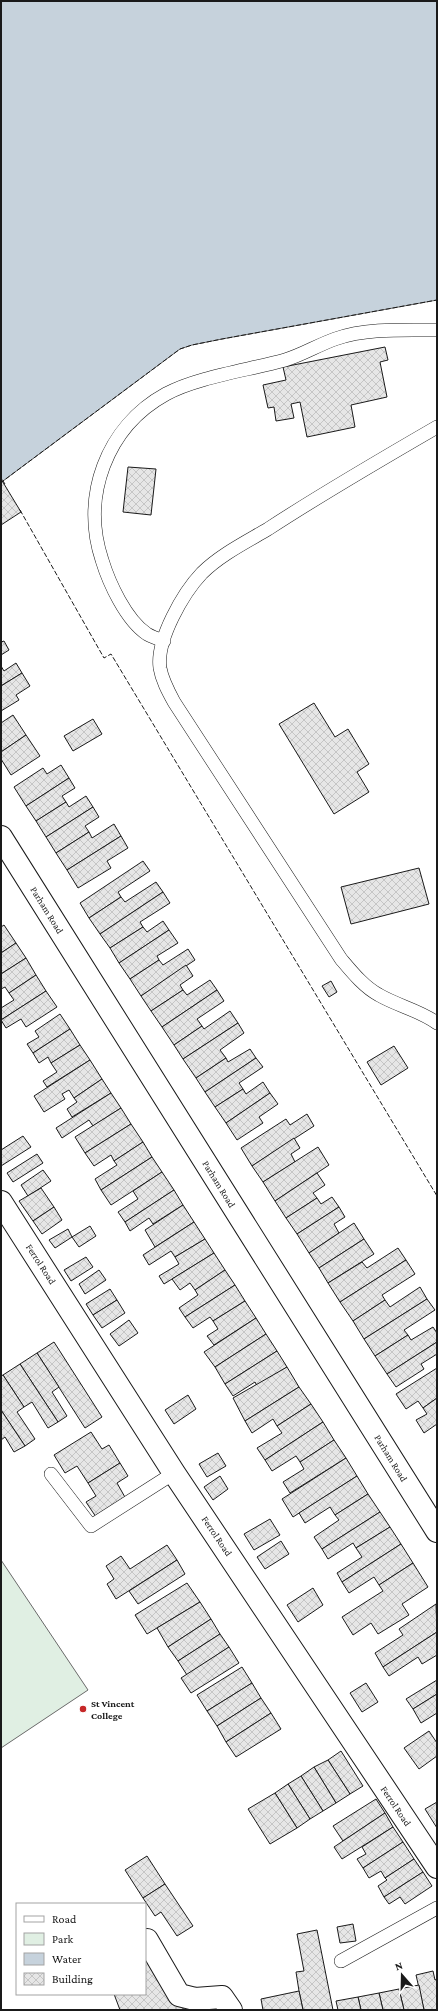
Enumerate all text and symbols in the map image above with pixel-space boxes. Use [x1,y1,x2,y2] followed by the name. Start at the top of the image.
[28,885,66,936] street label: Parham Road
[200,1159,238,1210] street label: Parham Road
[24,1242,58,1287] street label: Ferrol Road
[372,1433,410,1484] street label: Parham Road
[200,1514,235,1559] street label: Ferrol Road
[91,1698,135,1721] place label: St Vincent College
[78,1704,88,1714] marker: St Vincent College
[379,1784,414,1829] street label: Ferrol Road
[16,1903,146,1995] legend
[52,1912,77,1926] text: Road
[52,1932,74,1946] text: Park
[52,1952,82,1966] text: Water
[382,1955,422,1995] north arrow
[393,1959,405,1973] text: N
[52,1972,93,1986] text: Building

